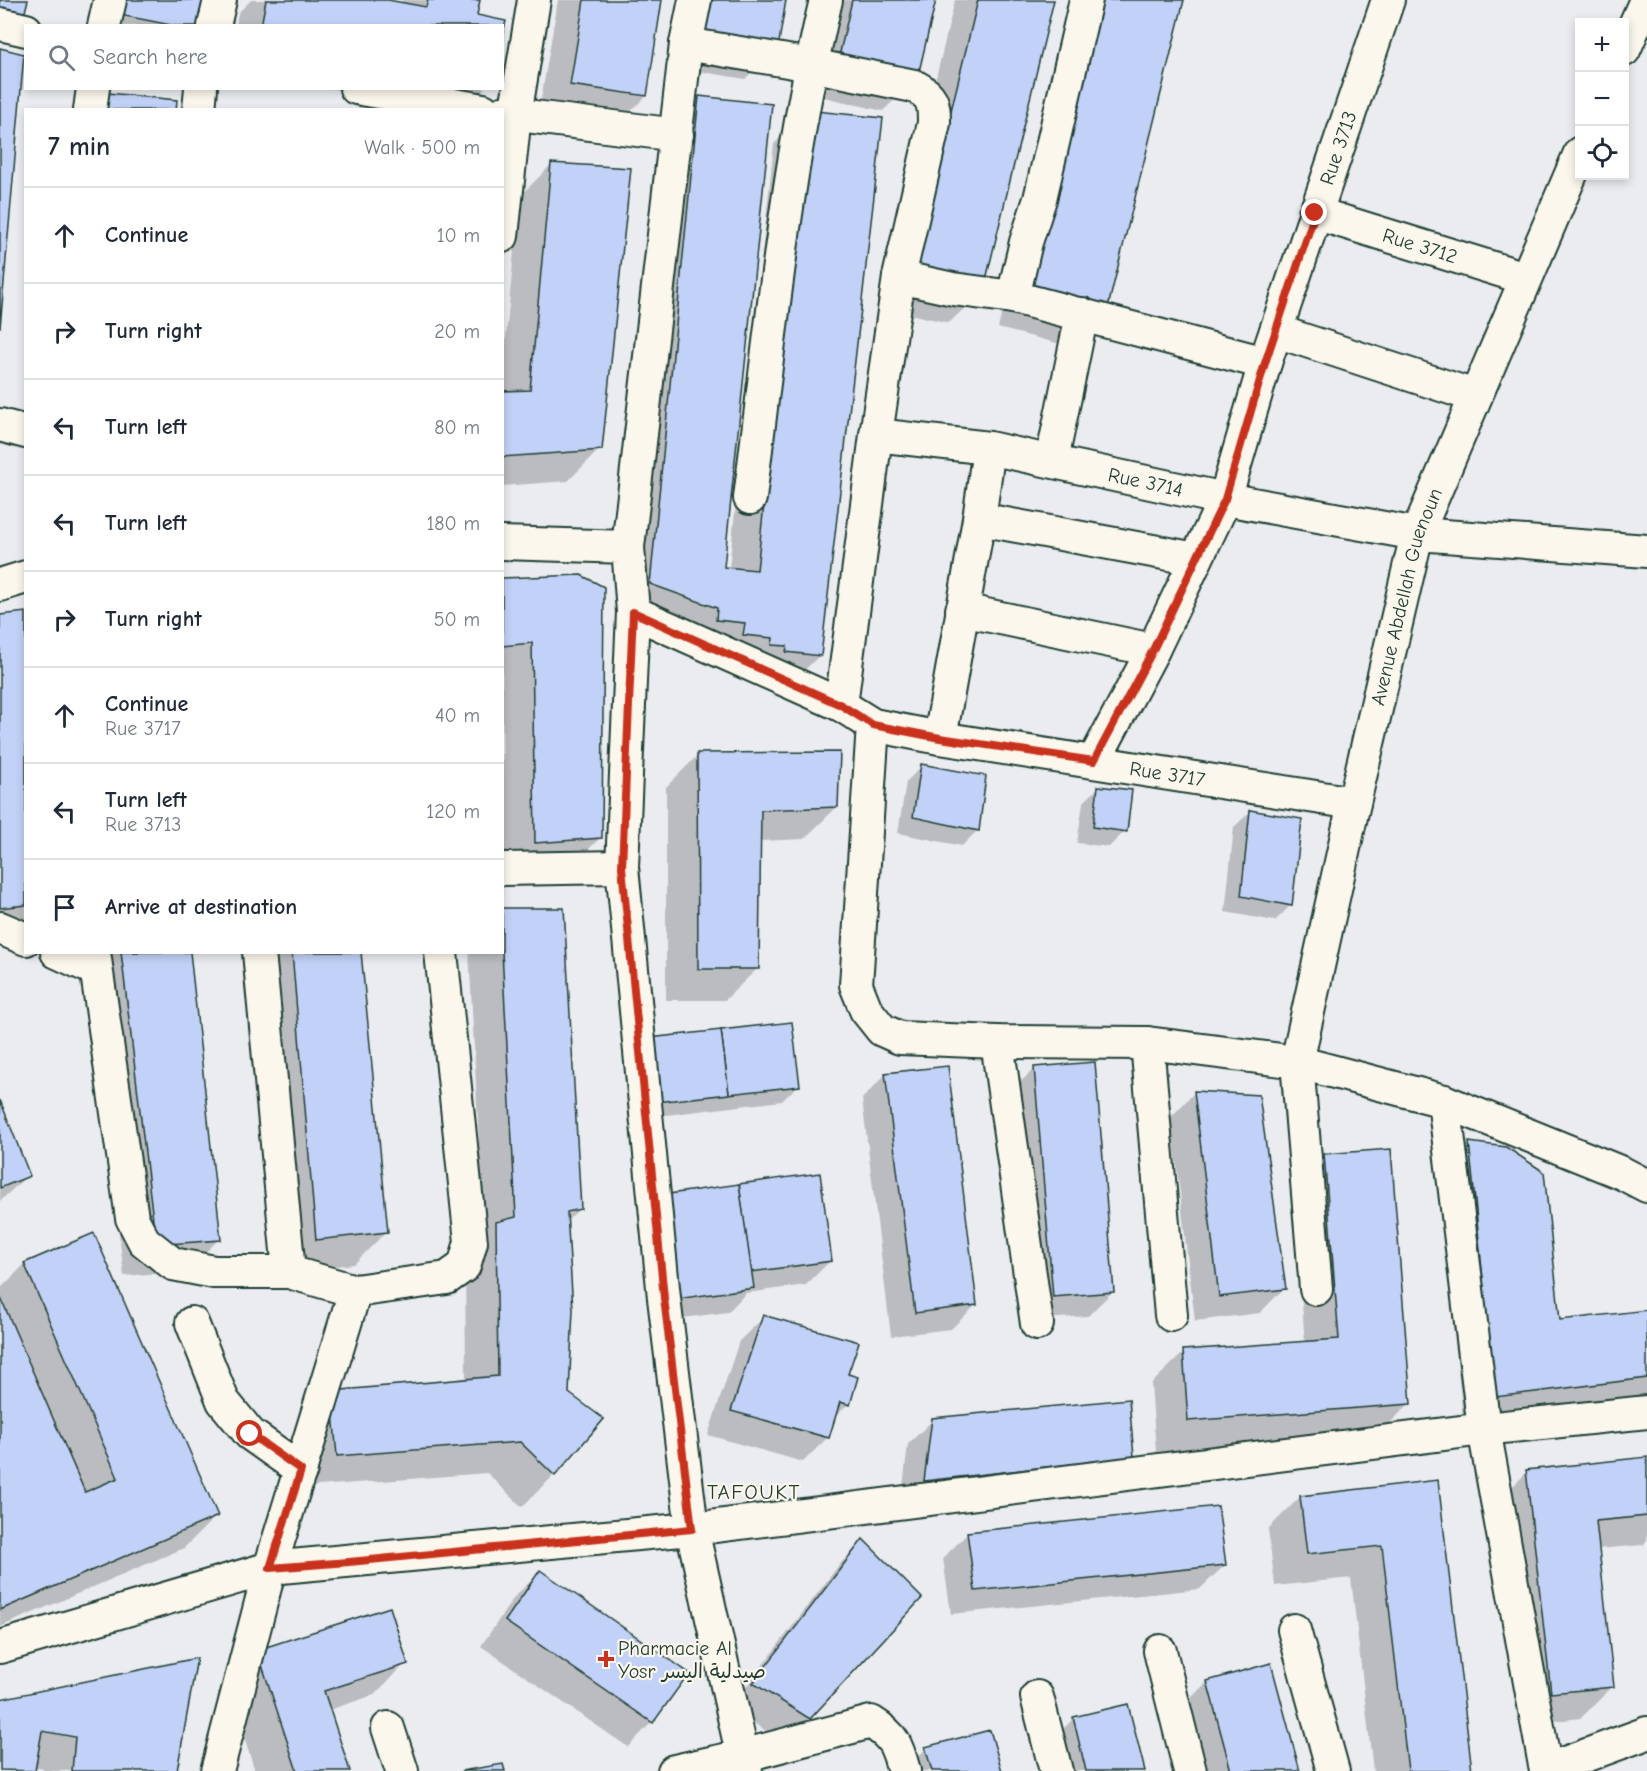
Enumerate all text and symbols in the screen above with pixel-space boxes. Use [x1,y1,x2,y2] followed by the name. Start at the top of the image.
[1575,18,1629,180] map controls
[1575,18,1629,72] button: +
[24,24,504,90] search box
[45,41,78,74] icon: search
[93,44,208,70] text: Search here
[1575,72,1629,126] button: −
[1315,108,1361,188] street label: Rue 3713
[1575,126,1629,180] button: locate
[48,132,110,162] text: 7 min
[364,136,480,159] text: Walk · 500 m
[1301,199,1327,225] route end
[48,219,81,252] icon: ahead
[105,222,188,248] text: Continue
[1380,223,1460,268] street label: Rue 3712
[437,224,480,247] text: 10 m
[48,315,81,348] icon: right
[105,318,202,344] text: Turn right
[434,320,480,343] text: 20 m
[48,411,81,444] icon: left
[105,414,187,440] text: Turn left
[434,416,480,439] text: 80 m
[1106,463,1185,501] street label: Rue 3714
[1366,484,1447,708] street label: Avenue Abdellah Guenoun
[48,507,81,540] icon: left
[105,510,187,536] text: Turn left
[426,512,480,535] text: 180 m
[48,603,81,636] icon: right
[105,606,202,632] text: Turn right
[434,608,480,631] text: 50 m
[105,691,188,717] text: Continue
[48,699,81,732] icon: ahead
[435,704,480,727] text: 40 m
[105,717,181,740] text: Rue 3717
[1128,756,1207,791] street label: Rue 3717
[105,787,187,813] text: Turn left
[48,795,81,828] icon: left
[426,800,480,823] text: 120 m
[105,813,181,836] text: Rue 3713
[48,891,81,924] icon: arrive
[105,894,297,920] text: Arrive at destination
[236,1420,262,1446] route start
[707,1480,801,1504] district label: TAFOUKT
[618,1637,766,1683] place label: Pharmacie Al Yosr صيدلية اليسر
[599,1652,613,1666] marker: Pharmacie Al Yosr صيدلية اليسر

